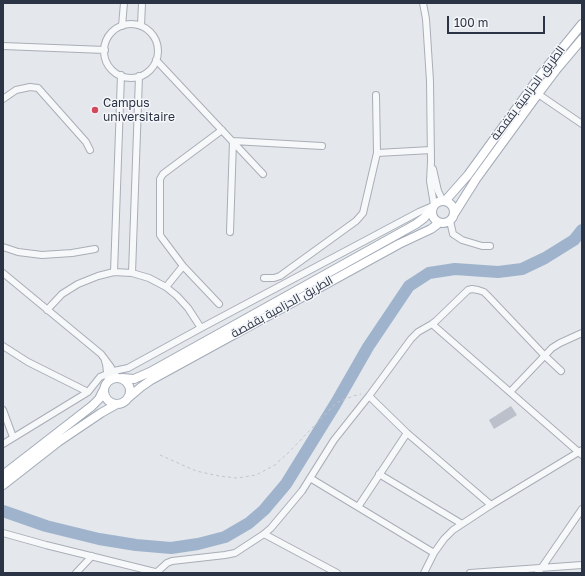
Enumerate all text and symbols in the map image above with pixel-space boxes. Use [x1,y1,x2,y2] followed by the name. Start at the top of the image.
[449,8,547,34] scale bar
[454,15,488,30] text: 100 m
[488,43,568,143] street label: الطريق الحزامية بقفصة
[103,96,175,124] place label: Campus universitaire
[90,105,100,115] marker: Campus universitaire
[228,273,336,341] street label: الطريق الحزامية بقفصة

